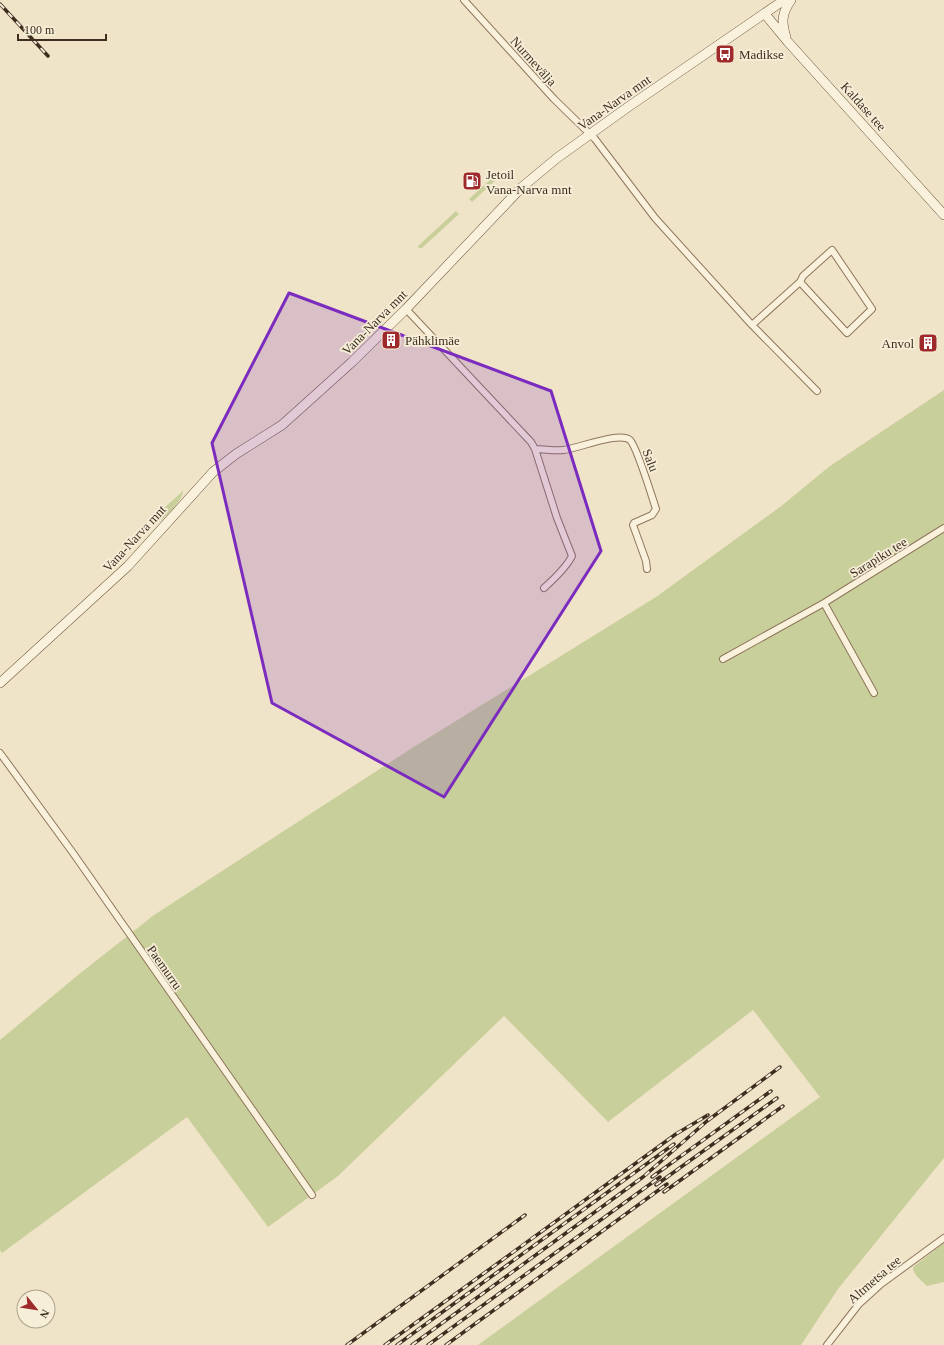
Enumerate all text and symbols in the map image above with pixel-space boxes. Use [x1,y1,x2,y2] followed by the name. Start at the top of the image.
[18,16,106,42] scale bar
[24,23,55,37] text: 100 m
[508,34,560,89] street label: Nurmevälja
[714,43,736,65] bus stop icon: Madikse
[739,47,784,62] place label: Madikse
[575,72,654,133] street label: Vana-Narva mnt
[838,79,890,134] street label: Kaldase tee
[486,167,572,197] place label: Jetoil Vana-Narva mnt
[461,170,483,192] fuel station icon: Jetoil Vana-Narva mnt
[339,287,410,358] street label: Vana-Narva mnt
[380,329,402,351] building icon: Pähklimäe
[917,332,939,354] building icon: Anvol
[405,333,460,348] place label: Pähklimäe
[882,336,914,351] place label: Anvol
[639,447,662,474] street label: Salu
[100,502,169,575] street label: Vana-Narva mnt
[847,534,910,581] street label: Sarapiku tee
[144,942,186,993] street label: Paemurru
[845,1252,904,1306] street label: Altmetsa tee
[16,1289,56,1329] north arrow
[37,1308,52,1320] text: N

